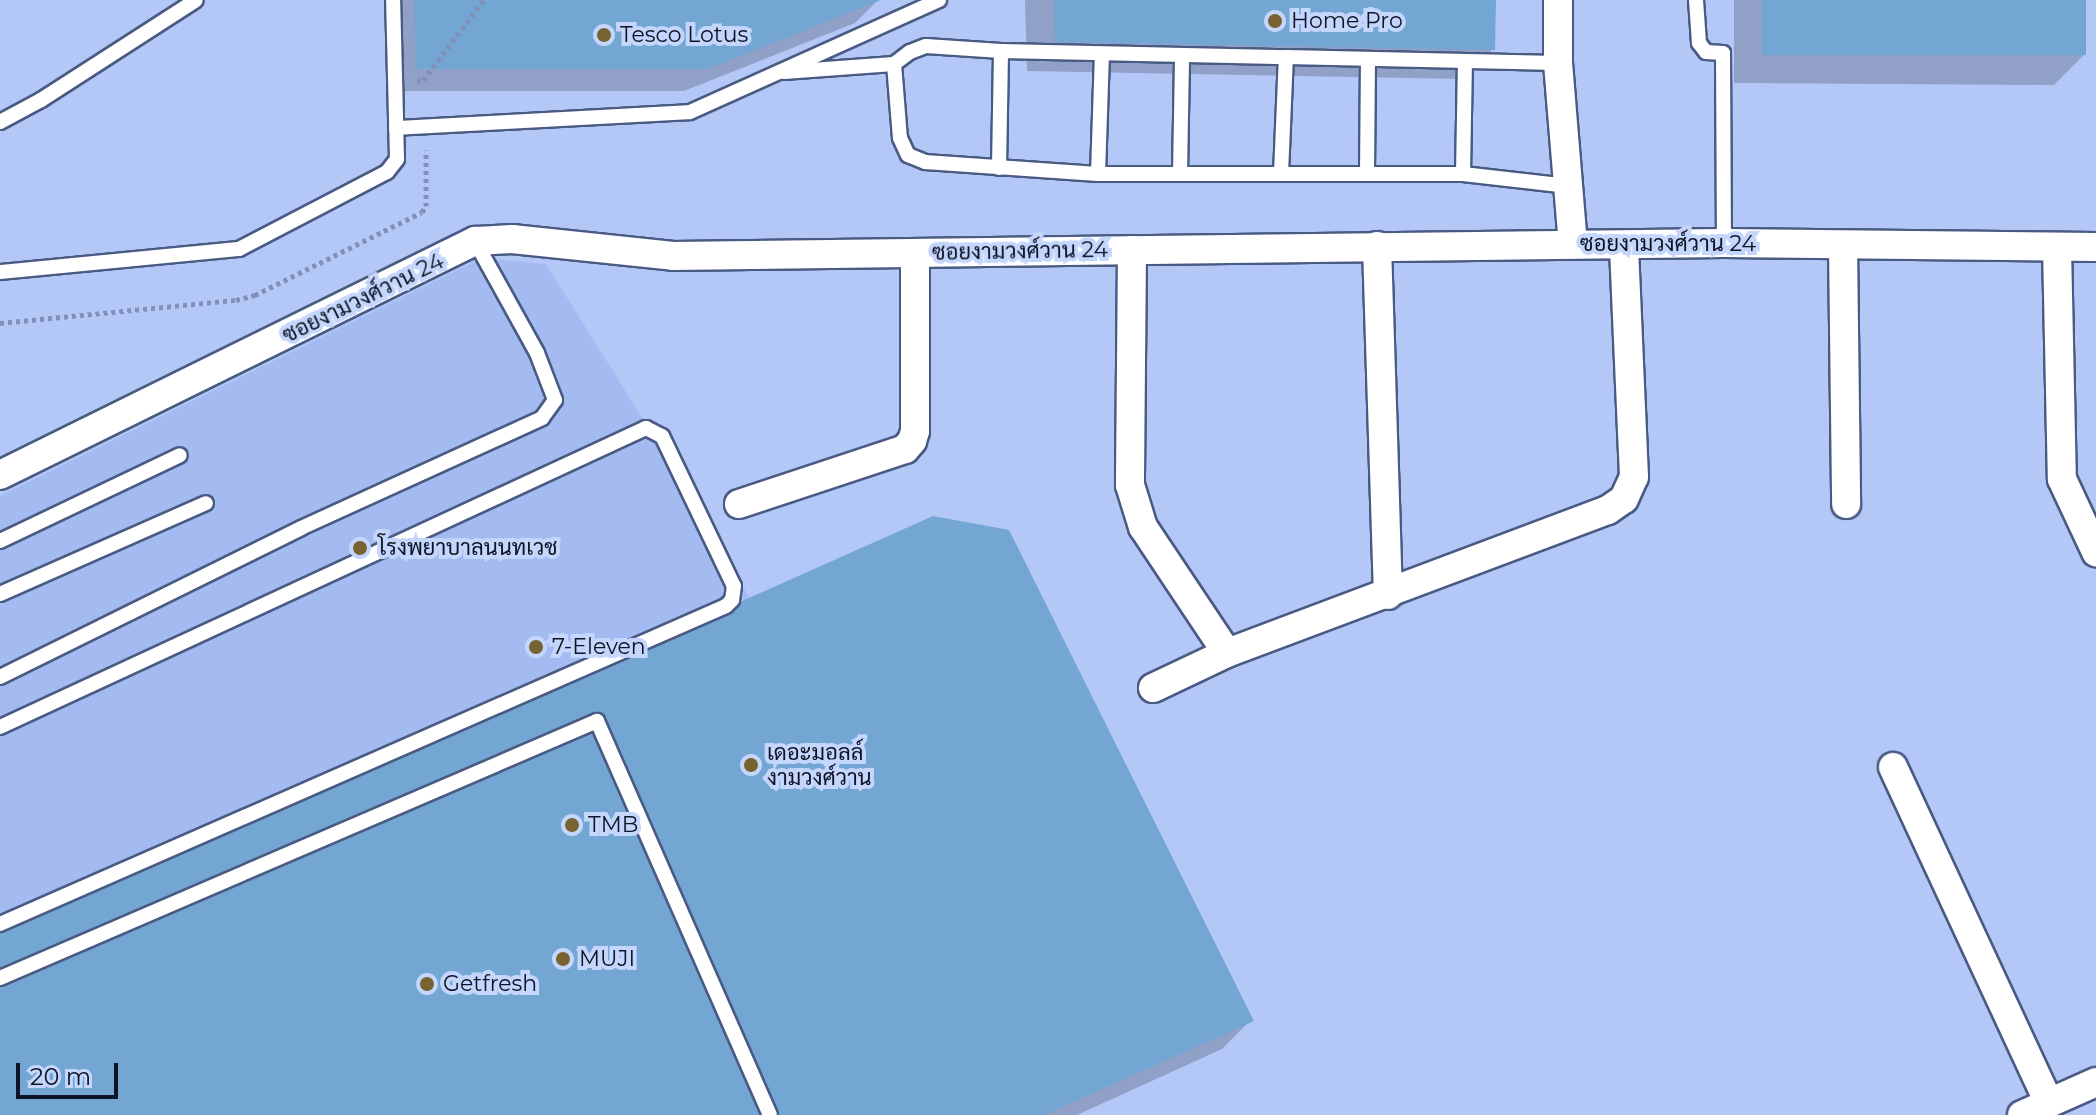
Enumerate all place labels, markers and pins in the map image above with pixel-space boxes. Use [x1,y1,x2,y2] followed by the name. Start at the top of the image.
[1291,8,1403,34] place label: Home Pro
[1266,12,1284,30] marker: Home Pro
[620,22,748,48] place label: Tesco Lotus
[595,26,613,44] marker: Tesco Lotus
[378,535,558,561] place label: โรงพยาบาลนนทเวช
[349,537,371,559] marker: โรงพยาบาลนนทเวช
[552,634,646,660] place label: 7-Eleven
[527,638,545,656] marker: 7-Eleven
[767,739,872,790] place label: เดอะมอลล์ งามวงศ์วาน
[742,756,760,774] marker: เดอะมอลล์ งามวงศ์วาน
[588,812,638,838] place label: TMB
[563,816,581,834] marker: TMB
[579,946,635,972] place label: MUJI
[554,950,572,968] marker: MUJI
[443,971,537,997] place label: Getfresh
[418,975,436,993] marker: Getfresh

